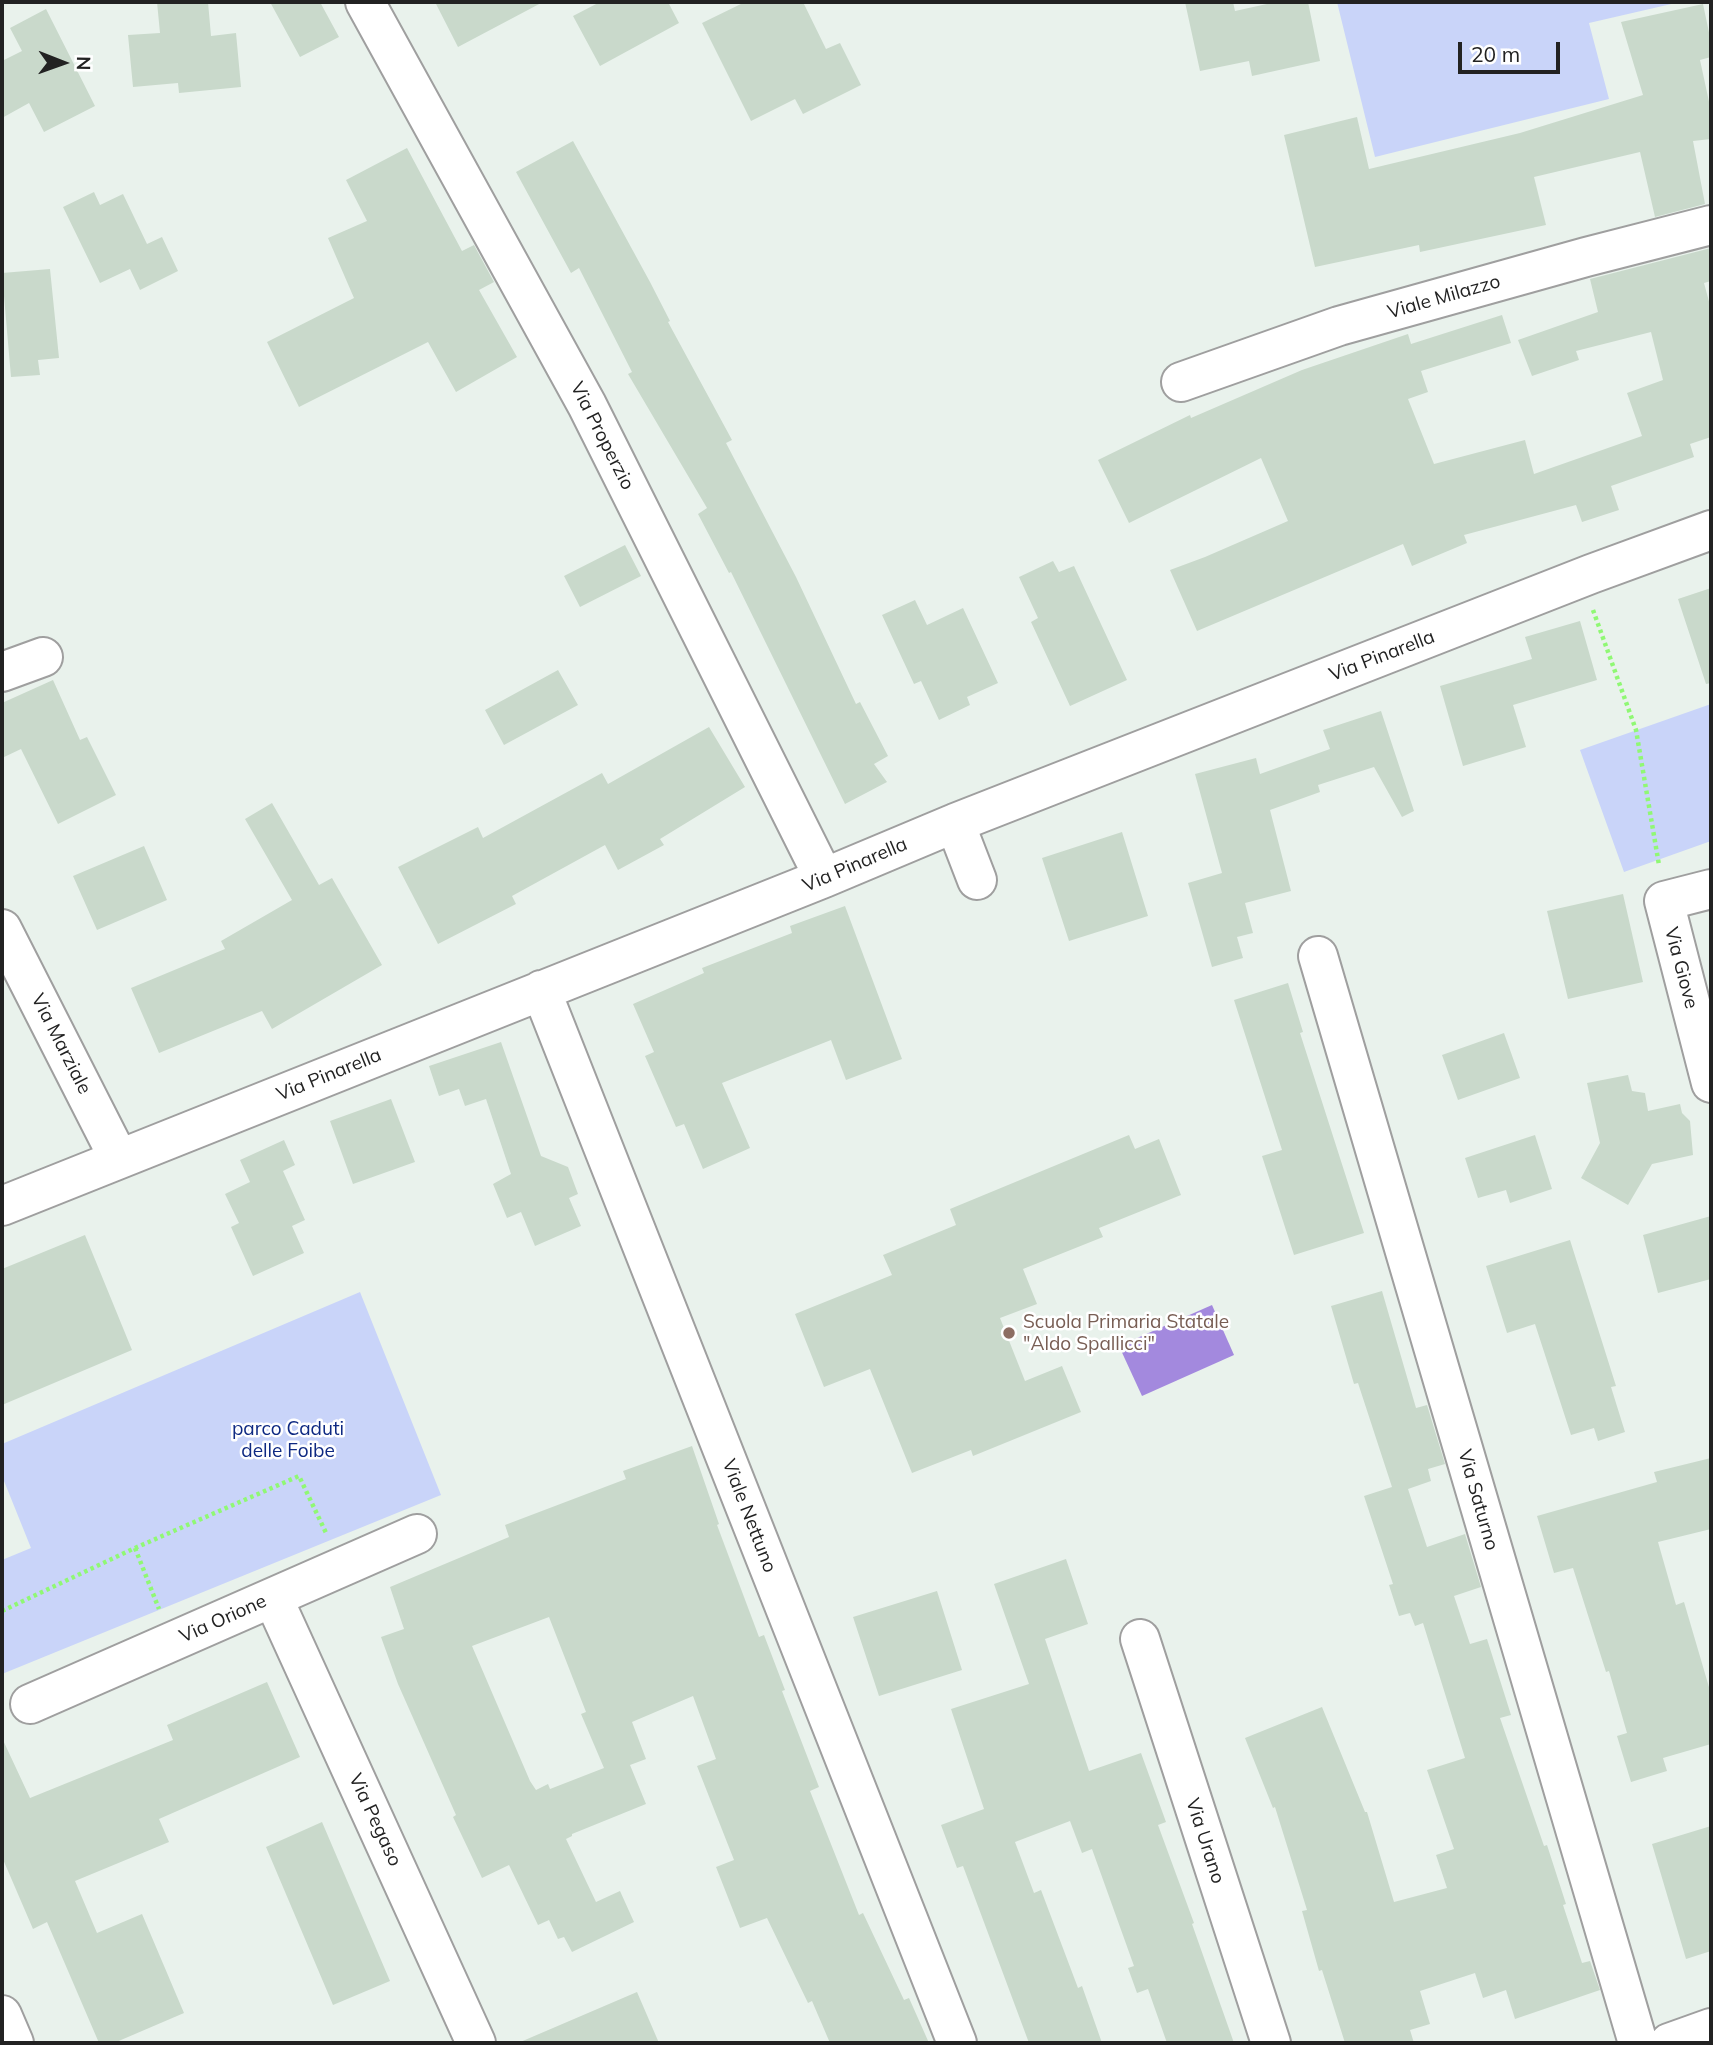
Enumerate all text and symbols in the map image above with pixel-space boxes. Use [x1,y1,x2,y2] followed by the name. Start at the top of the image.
[28,28,98,98] north arrow
[1461,28,1562,72] scale bar
[1471,41,1520,67] text: 20 m
[72,56,96,71] text: N
[1385,270,1503,324] street label: Viale Milazzo
[565,378,639,494] street label: Via Properzio
[1326,625,1438,687] street label: Via Pinarella
[799,833,911,897] street label: Via Pinarella
[1659,925,1703,1011] street label: Via Giove
[26,990,96,1098] street label: Via Marziale
[273,1044,385,1106] street label: Via Pinarella
[1023,1311,1229,1355] place label: Scuola Primaria Statale "Aldo Spallicci"
[1001,1325,1017,1341] marker: Scuola Primaria Statale "Aldo Spallicci"
[232,1418,344,1462] park label: parco Caduti delle Foibe
[1453,1447,1503,1553] street label: Via Saturno
[717,1456,781,1576] street label: Viale Nettuno
[176,1590,270,1648] street label: Via Orione
[344,1770,406,1870] street label: Via Pegaso
[1181,1796,1229,1886] street label: Via Urano

